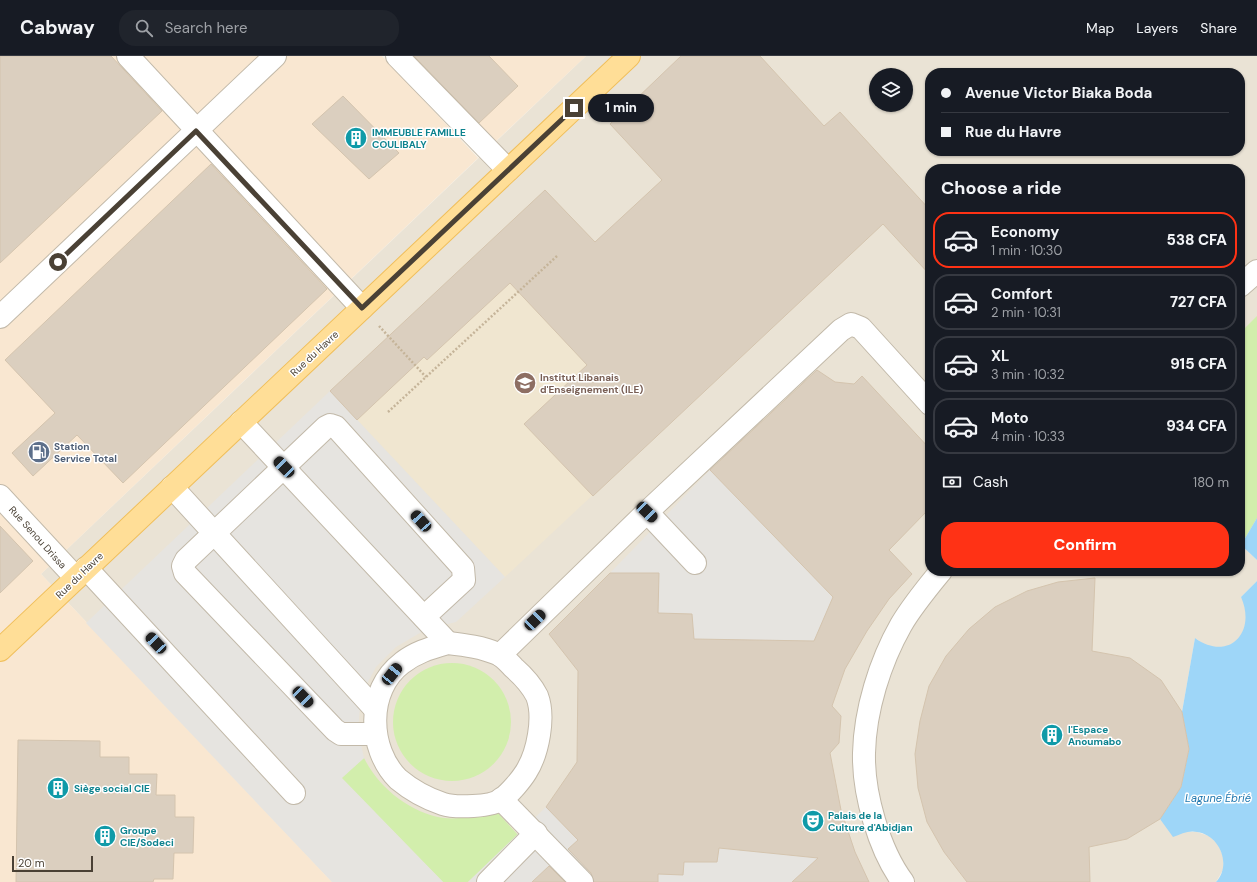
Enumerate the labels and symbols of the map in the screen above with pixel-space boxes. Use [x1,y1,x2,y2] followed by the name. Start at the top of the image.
[588,94,654,122] callout: 1 min
[565,99,583,117] route end
[343,125,369,151] building icon: IMMEUBLE FAMILLE COULIBALY
[372,126,466,151] place label: IMMEUBLE FAMILLE COULIBALY
[49,253,67,271] route start
[288,328,341,379] street label: Rue du Havre
[512,370,538,396] school or university icon: Institut Libanais d'Enseignement (ILE)
[540,371,643,396] place label: Institut Libanais d'Enseignement (ILE)
[26,439,52,465] fuel station icon: Station Service Total
[54,440,117,465] place label: Station Service Total
[271,454,297,480] car
[634,499,660,525] car
[6,503,69,571] street label: Rue Senou Drissa
[409,508,433,534] car
[53,549,106,601] street label: Rue du Havre
[522,607,548,633] car
[143,630,169,656] car
[380,661,404,687] car
[290,684,316,710] car
[1039,722,1065,748] building icon: l'Espace Anoumabo
[1068,723,1121,748] place label: l'Espace Anoumabo
[45,775,71,801] building icon: Siège social CIE
[74,782,150,795] place label: Siège social CIE
[1185,791,1251,805] water label: Lagune Ébrié
[800,808,826,834] theatre icon: Palais de la Culture d'Abidjan
[828,809,913,834] place label: Palais de la Culture d'Abidjan
[92,823,118,849] building icon: Groupe CIE/Sodeci
[120,824,174,849] place label: Groupe CIE/Sodeci
[12,854,93,873] scale bar

